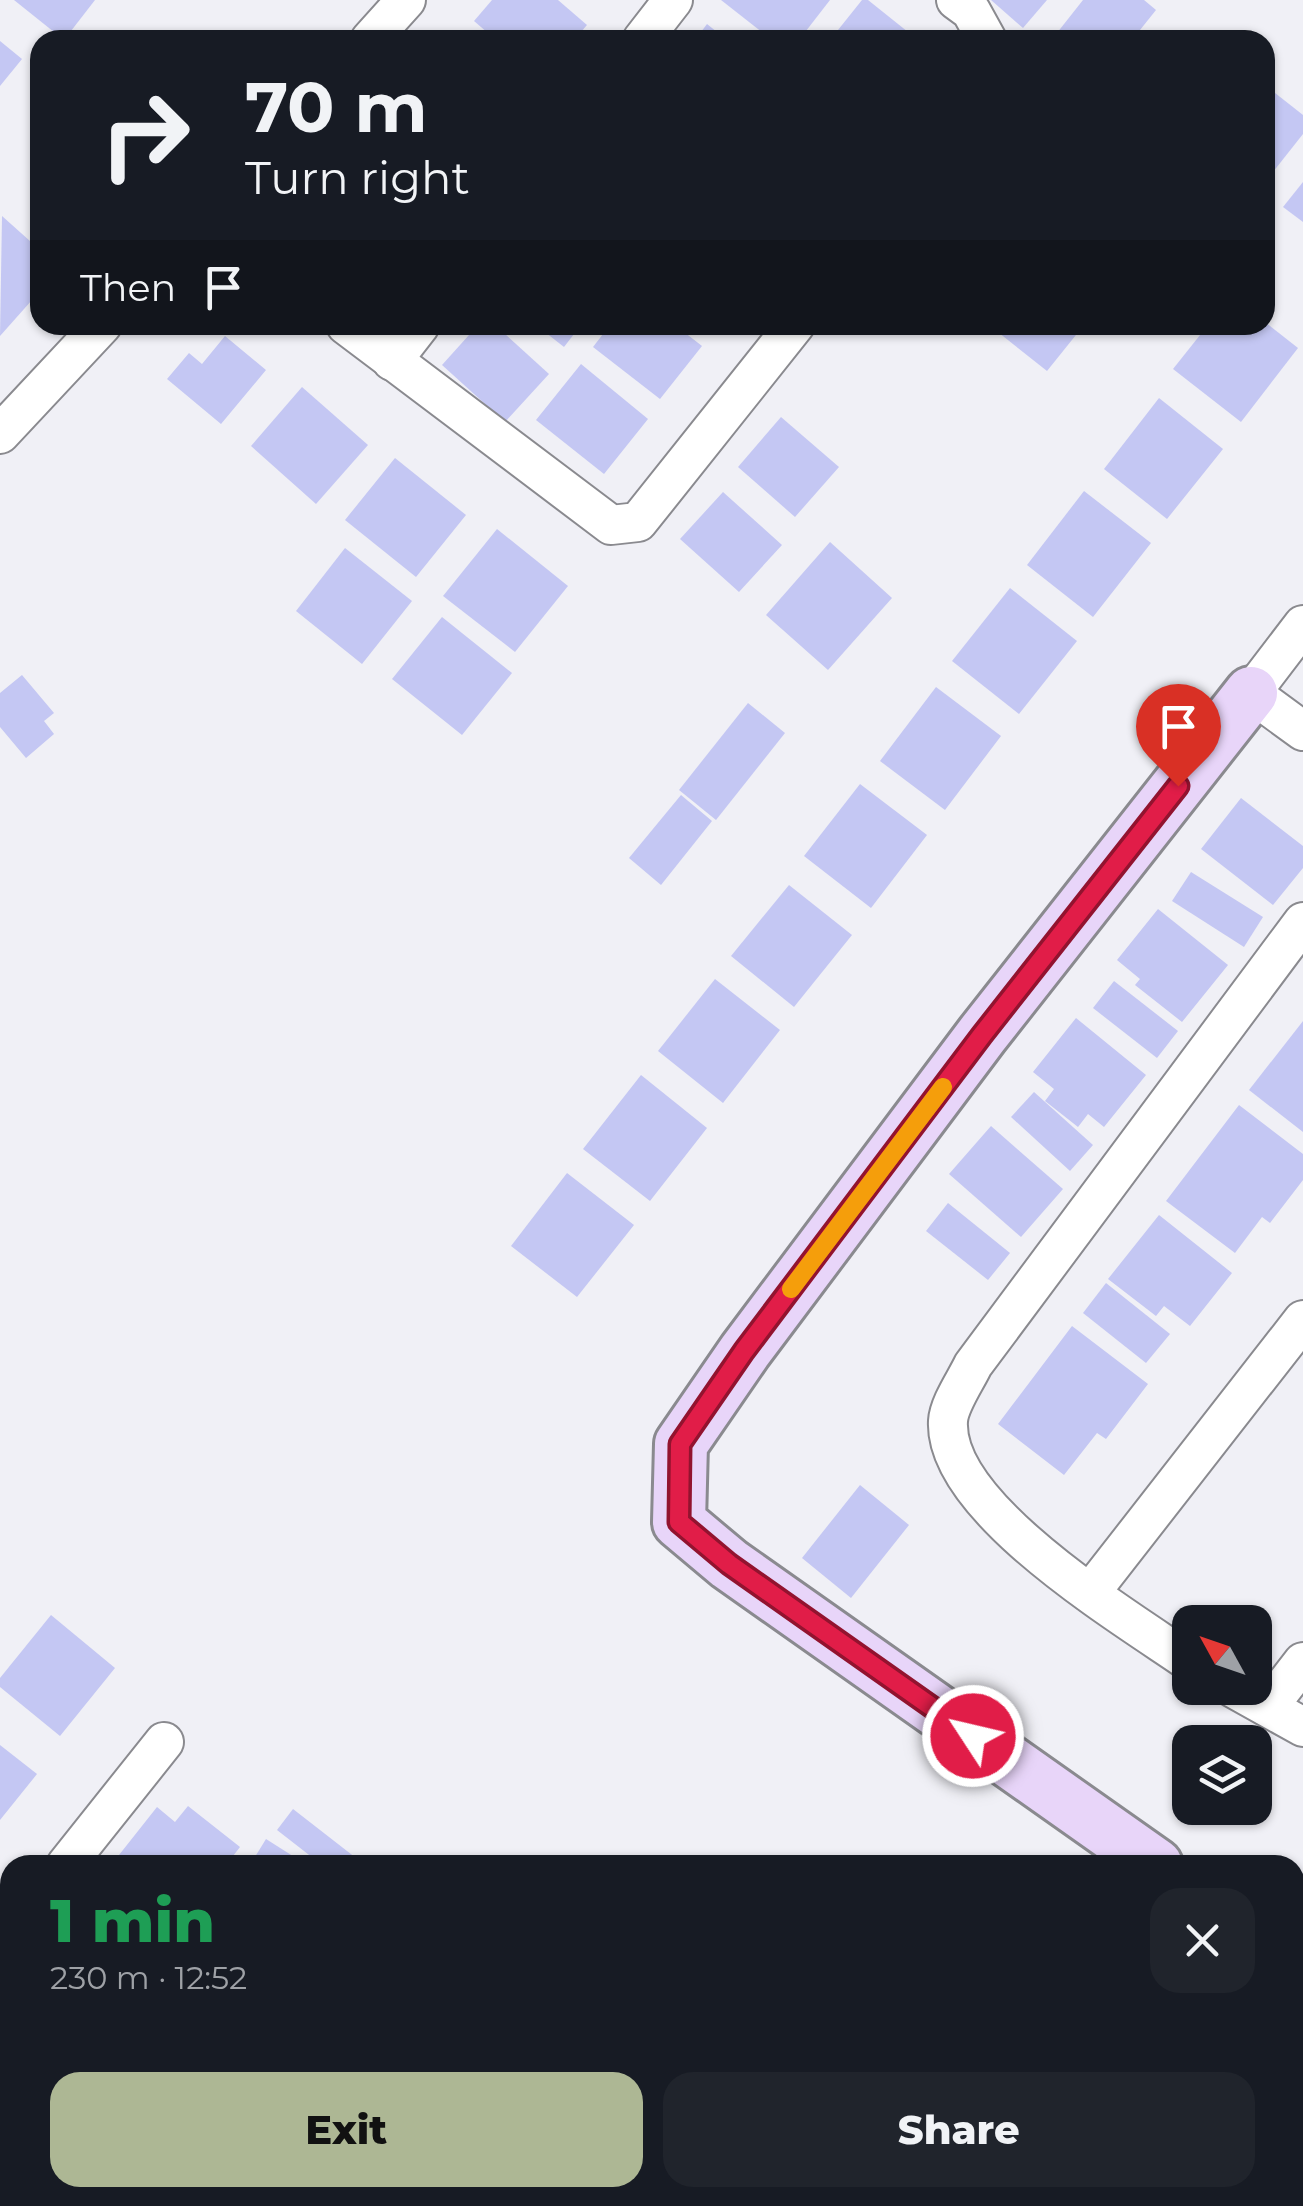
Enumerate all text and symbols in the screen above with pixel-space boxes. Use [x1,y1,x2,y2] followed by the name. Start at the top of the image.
[245,64,428,150] text: 70 m
[80,70,210,200] icon: right
[245,150,470,205] text: Turn right
[196,260,251,315] icon: arrive
[80,264,176,311] text: Then
[1136,684,1221,787] pin
[1151,699,1206,754] icon: arrive
[1172,1605,1272,1705] north arrow
[1172,1605,1272,1825] map controls
[921,1684,1025,1788] position arrow
[1172,1725,1272,1825] button: layers
[50,1884,215,1957] text: 1 min
[1150,1888,1255,1993] button: close
[50,1958,247,1997] text: 230 m · 12:52
[50,2072,643,2187] button: Exit
[663,2072,1255,2187] button: Share

